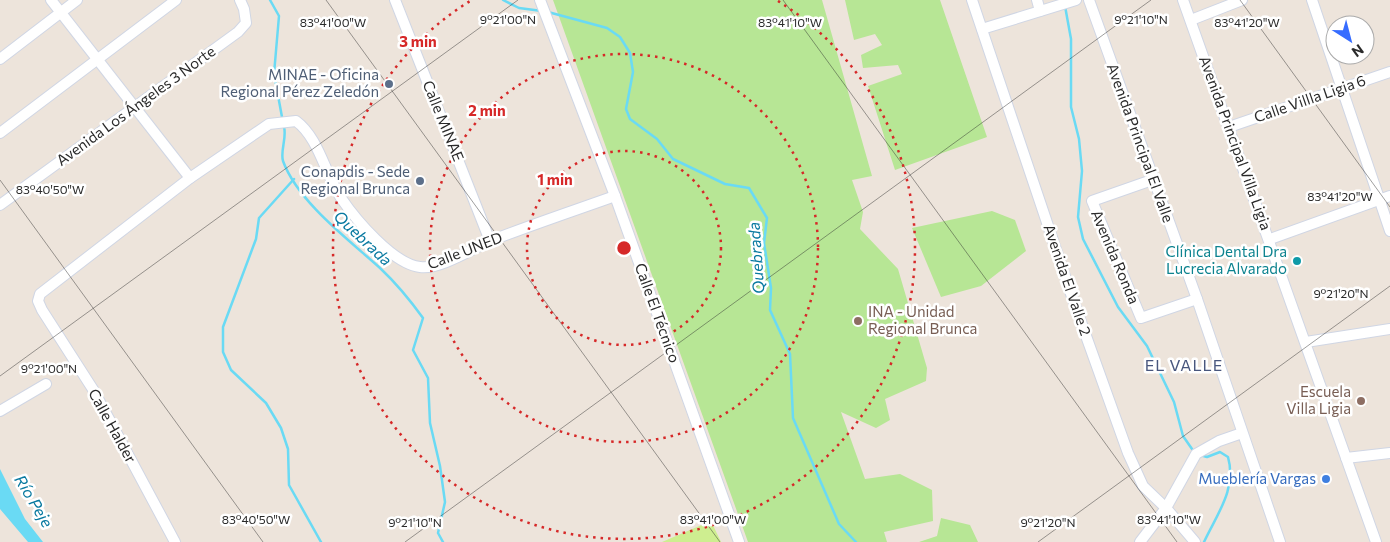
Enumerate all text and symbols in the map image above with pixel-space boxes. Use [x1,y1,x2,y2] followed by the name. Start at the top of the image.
[480,12,536,26] text: 9°21'00"N
[1114,12,1168,26] text: 9°21'10"N
[300,15,366,29] text: 83°41'00"W
[758,15,822,29] text: 83°41'10"W
[1214,15,1280,29] text: 83°41'20"W
[1325,15,1375,65] north arrow
[399,32,437,50] text: 3 min
[52,41,218,169] street label: Avenida Los Ángeles 3 Norte
[1349,41,1367,61] text: N
[1196,53,1276,232] street label: Avenida Principal Villa Ligia
[1104,61,1178,225] street label: Avenida Principal El Valle
[220,65,379,100] place label: MINAE - Oficina Regional Pérez Zeledón
[1251,70,1368,126] street label: Calle Villla Ligia 6
[383,78,395,90] marker: MINAE - Oficina Regional Pérez Zeledón
[420,78,468,164] street label: Calle MINAE
[468,101,506,119] text: 2 min
[301,162,410,197] place label: Conapdis - Sede Regional Brunca
[537,170,573,188] text: 1 min
[414,175,426,187] marker: Conapdis - Sede Regional Brunca
[16,182,84,196] text: 83°40'50"W
[1307,189,1373,203] text: 83°41'20"W
[330,206,396,269] water label: Quebrada
[1088,207,1144,306] street label: Avenida Ronda
[744,221,767,295] water label: Quebrada
[1040,222,1095,338] street label: Avenida El Valle 2
[425,228,505,273] street label: Calle UNED
[615,239,633,257] centre of rings
[1166,242,1287,277] place label: Clínica Dental Dra Lucrecia Alvarado
[1291,255,1303,267] marker: Clínica Dental Dra Lucrecia Alvarado
[632,260,684,365] street label: Calle El Técnico
[1313,286,1369,300] text: 9°21'20"N
[868,302,977,337] place label: INA - Unidad Regional Brunca
[852,315,864,327] marker: INA - Unidad Regional Brunca
[1145,355,1223,374] district label: EL VALLE
[21,361,77,375] text: 9°21'00"N
[1286,382,1351,417] place label: Escuela Villa Ligia
[85,385,141,466] street label: Calle Halder
[1355,395,1367,407] marker: Escuela Villa Ligia
[1198,469,1316,487] place label: Mueblería Vargas
[11,471,58,531] water label: Río Peje
[1320,473,1332,485] marker: Mueblería Vargas
[222,512,290,526] text: 83°40'50"W
[680,512,746,526] text: 83°41'00"W
[1137,512,1201,526] text: 83°41'10"W
[388,515,442,529] text: 9°21'10"N
[1020,515,1076,529] text: 9°21'20"N

